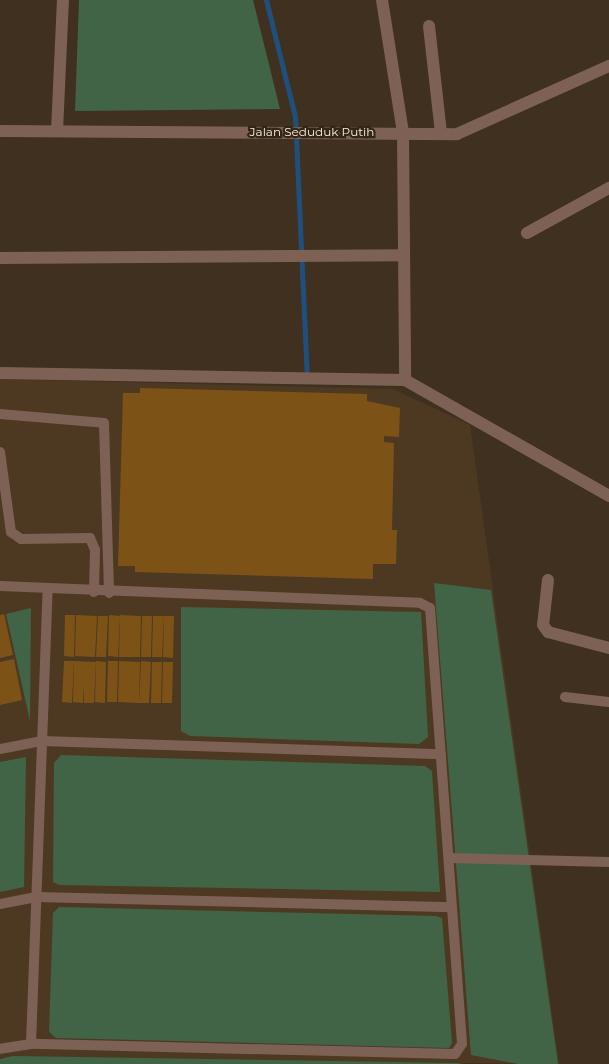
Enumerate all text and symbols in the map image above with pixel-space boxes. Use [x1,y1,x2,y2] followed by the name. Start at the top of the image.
[250,125,374,139] street label: Jalan Seduduk Putih

